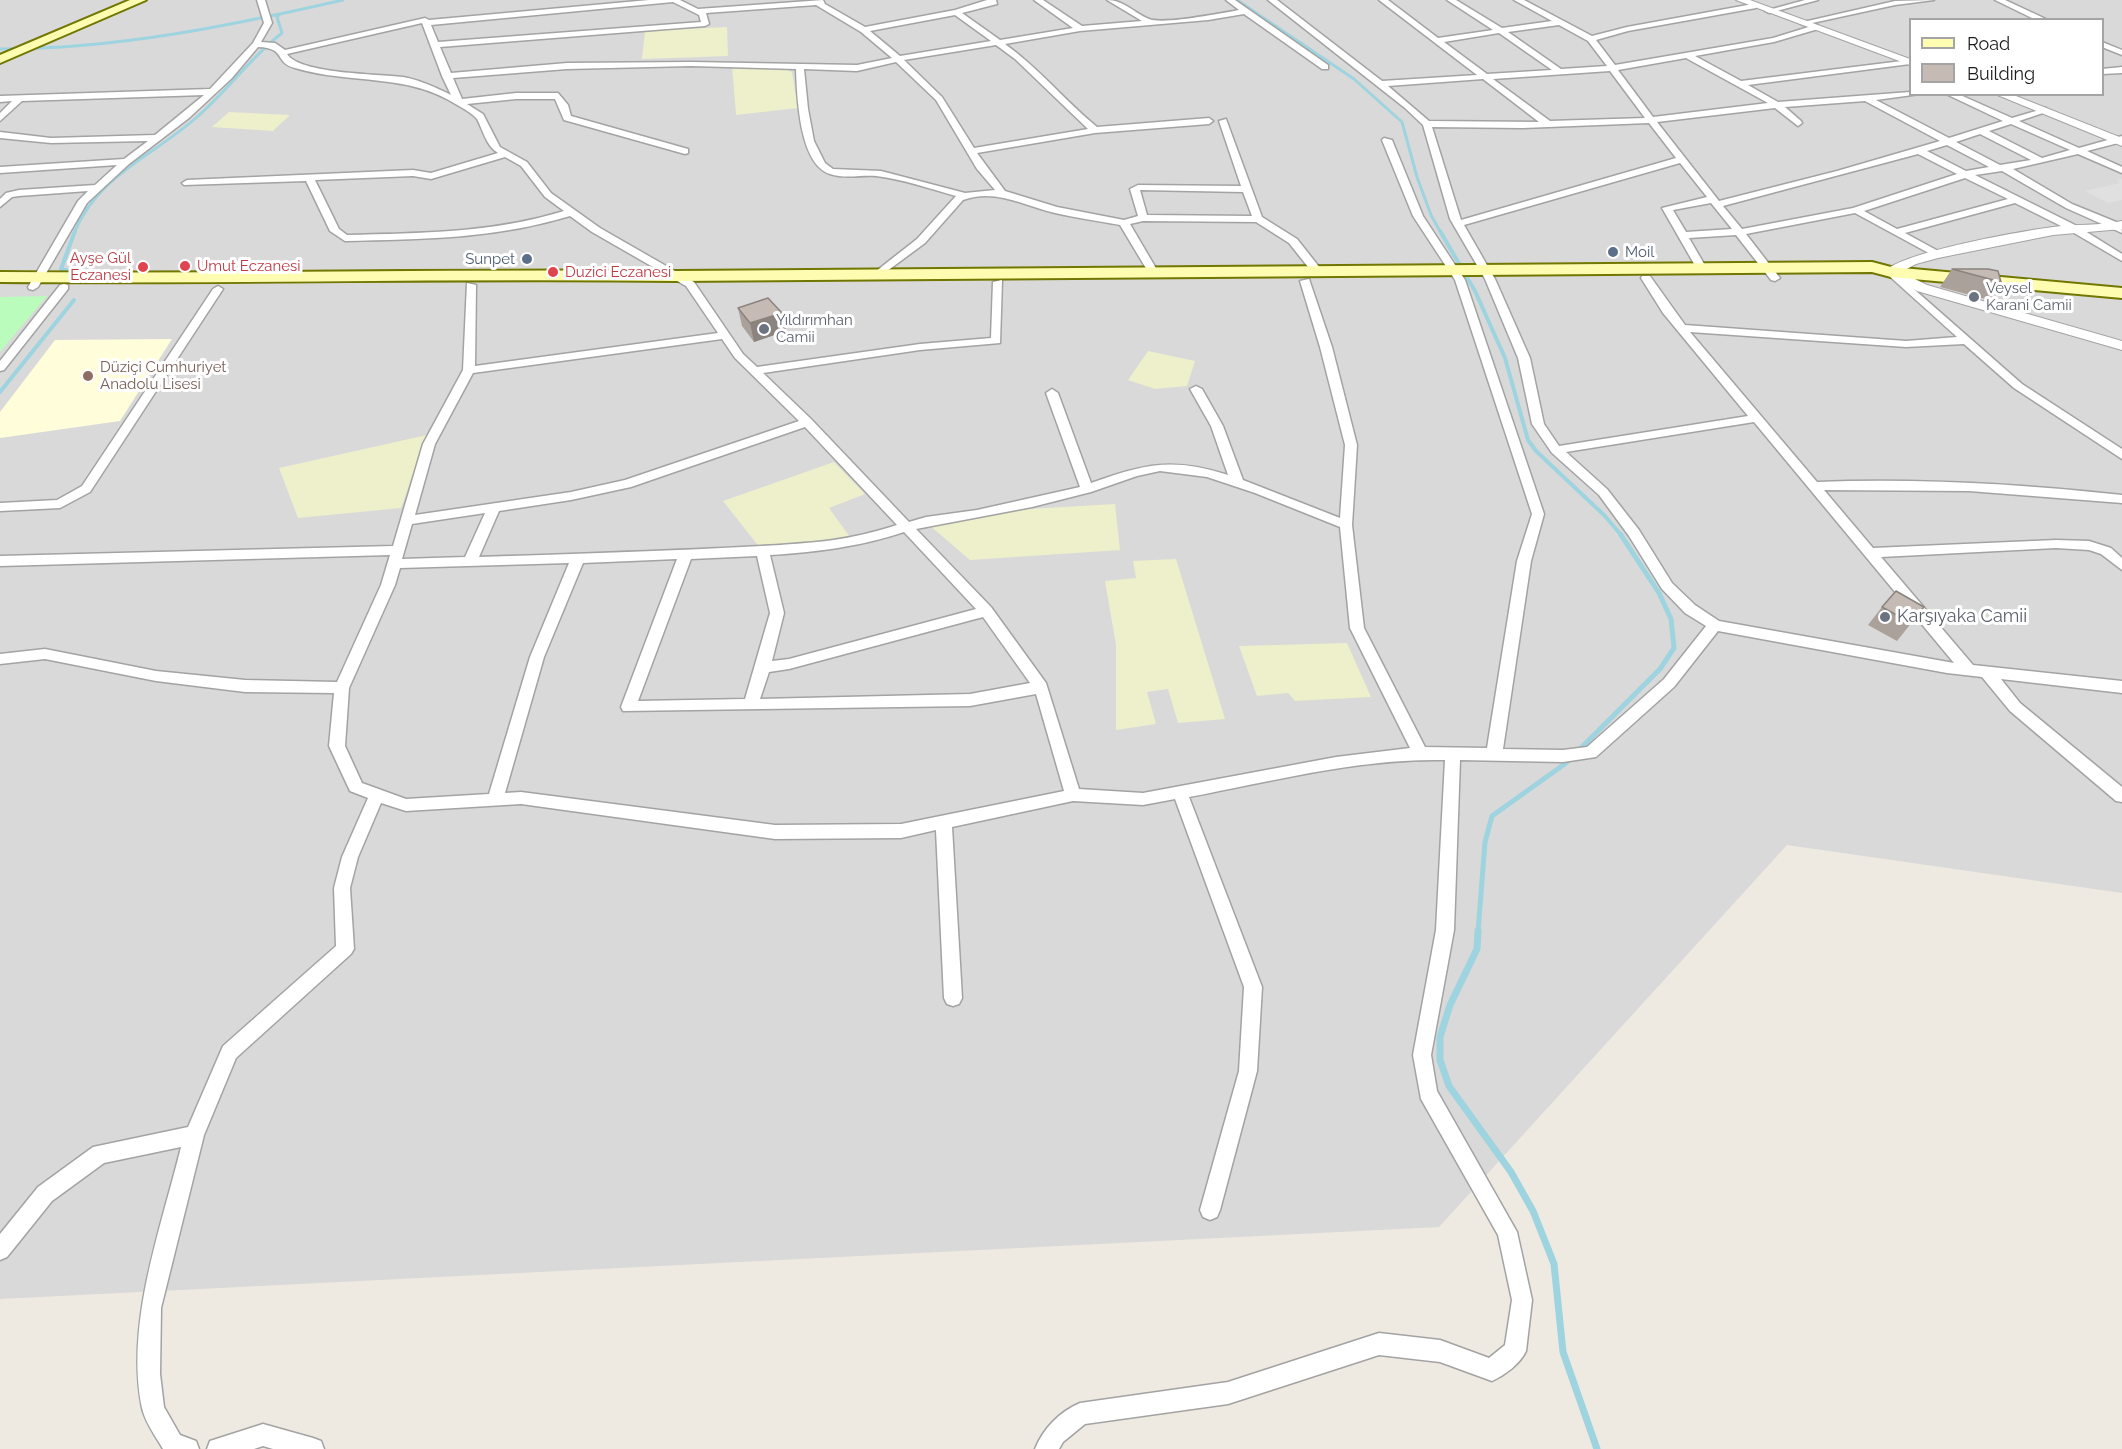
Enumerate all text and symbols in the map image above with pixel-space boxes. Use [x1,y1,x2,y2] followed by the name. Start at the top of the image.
[1909,18,2104,96] legend
[1967,33,2010,54] text: Road
[1967,63,2035,84] text: Building
[1625,243,1654,261] place label: Moil
[1606,245,1620,259] marker: Moil
[70,249,131,284] place label: Ayşe Gül Eczanesi
[465,250,515,268] place label: Sunpet
[520,252,534,266] marker: Sunpet
[197,257,301,275] place label: Umut Eczanesi
[178,259,192,273] marker: Umut Eczanesi
[136,260,150,274] marker: Ayşe Gül Eczanesi
[565,263,671,281] place label: Duzici Eczanesi
[546,265,560,279] marker: Duzici Eczanesi
[1986,279,2072,314] place label: Veysel Karani Camii
[1967,290,1981,304] marker: Veysel Karani Camii
[776,311,853,346] place label: Yıldırımhan Camii
[757,322,771,336] marker: Yıldırımhan Camii
[100,358,226,393] place label: Düziçi Cumhuriyet Anadolu Lisesi
[81,369,95,383] marker: Düziçi Cumhuriyet Anadolu Lisesi
[1897,606,2027,628] place label: Karşıyaka Camii
[1878,610,1892,624] marker: Karşıyaka Camii

